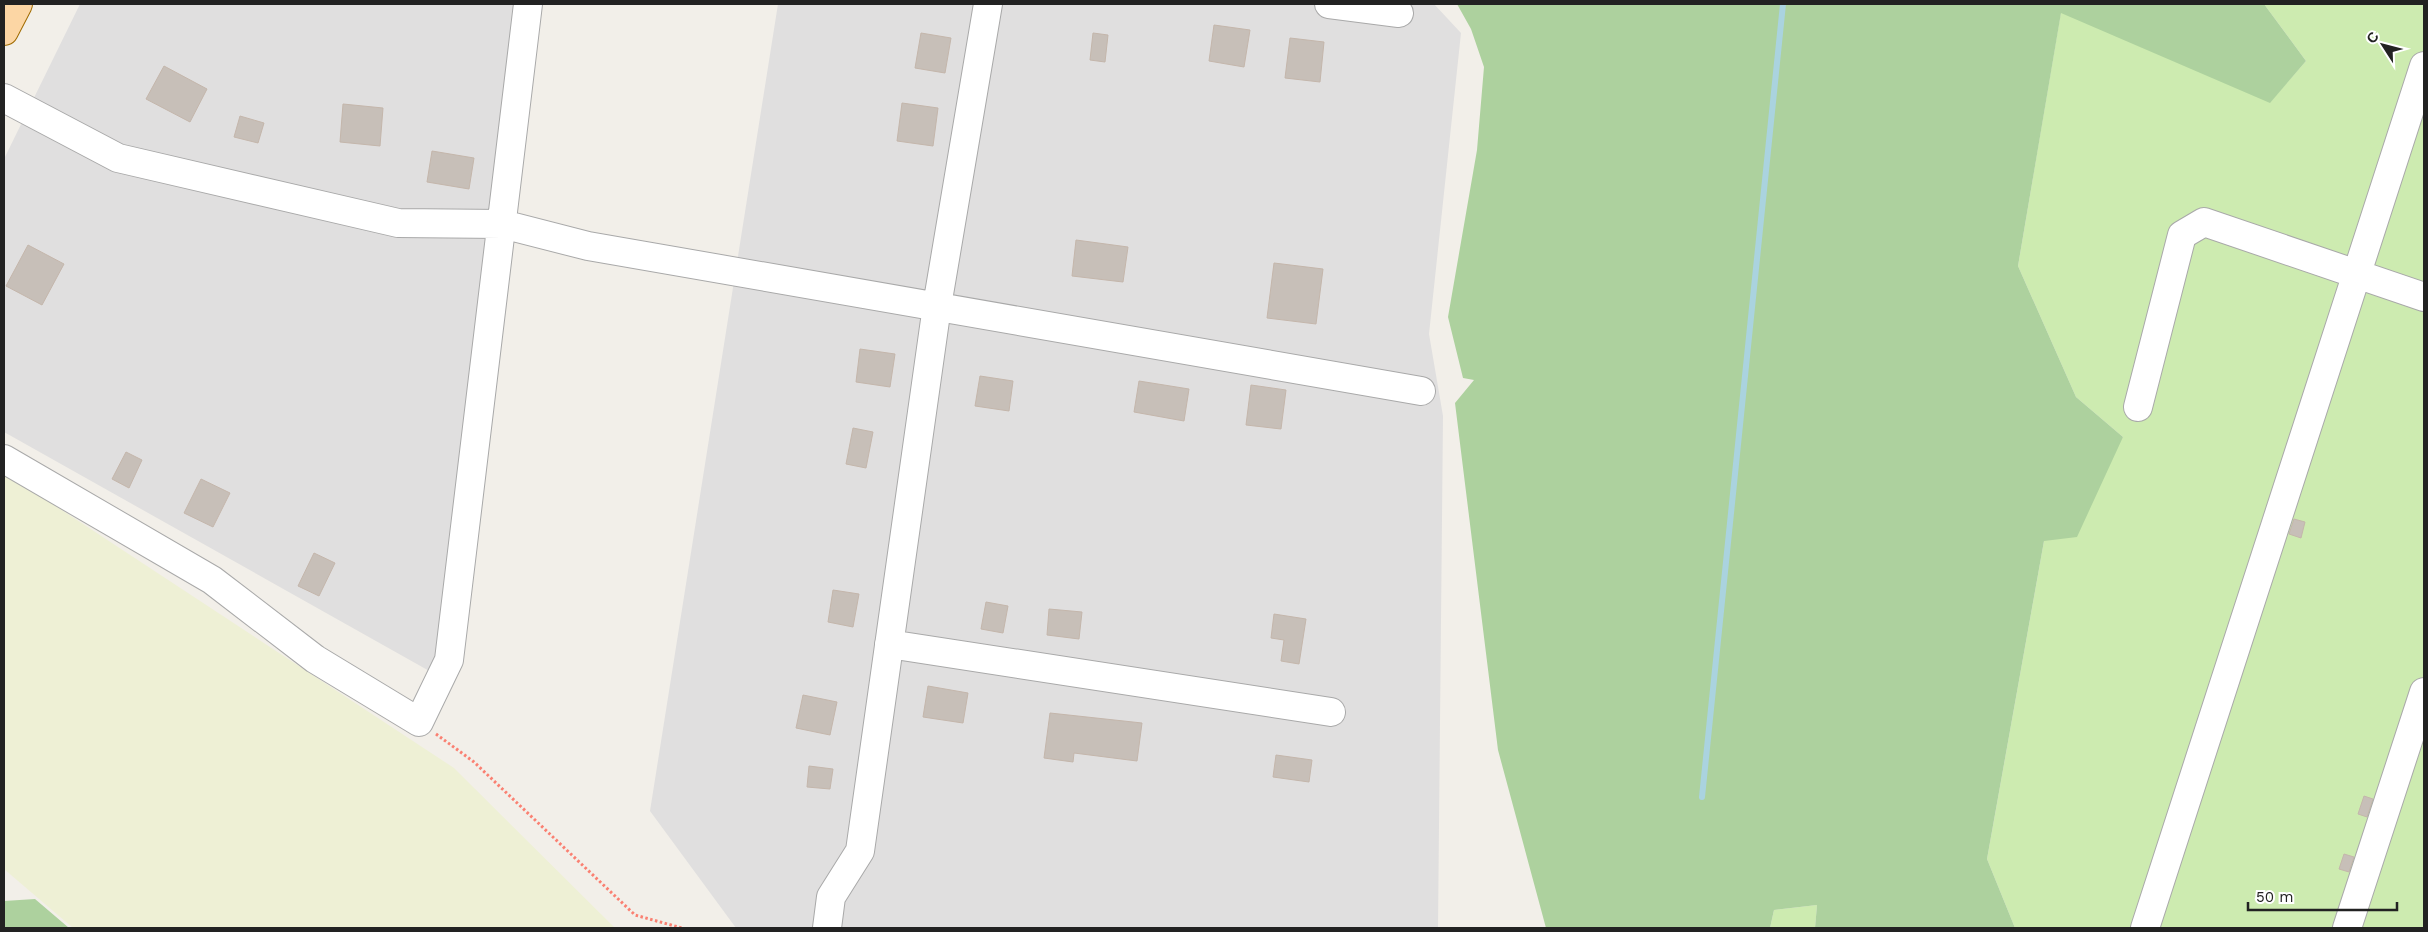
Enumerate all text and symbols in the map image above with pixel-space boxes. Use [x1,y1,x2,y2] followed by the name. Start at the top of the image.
[2358,20,2408,70] north arrow
[2363,29,2382,46] text: С
[2248,880,2397,912] scale bar
[2256,888,2293,906] text: 50 m

